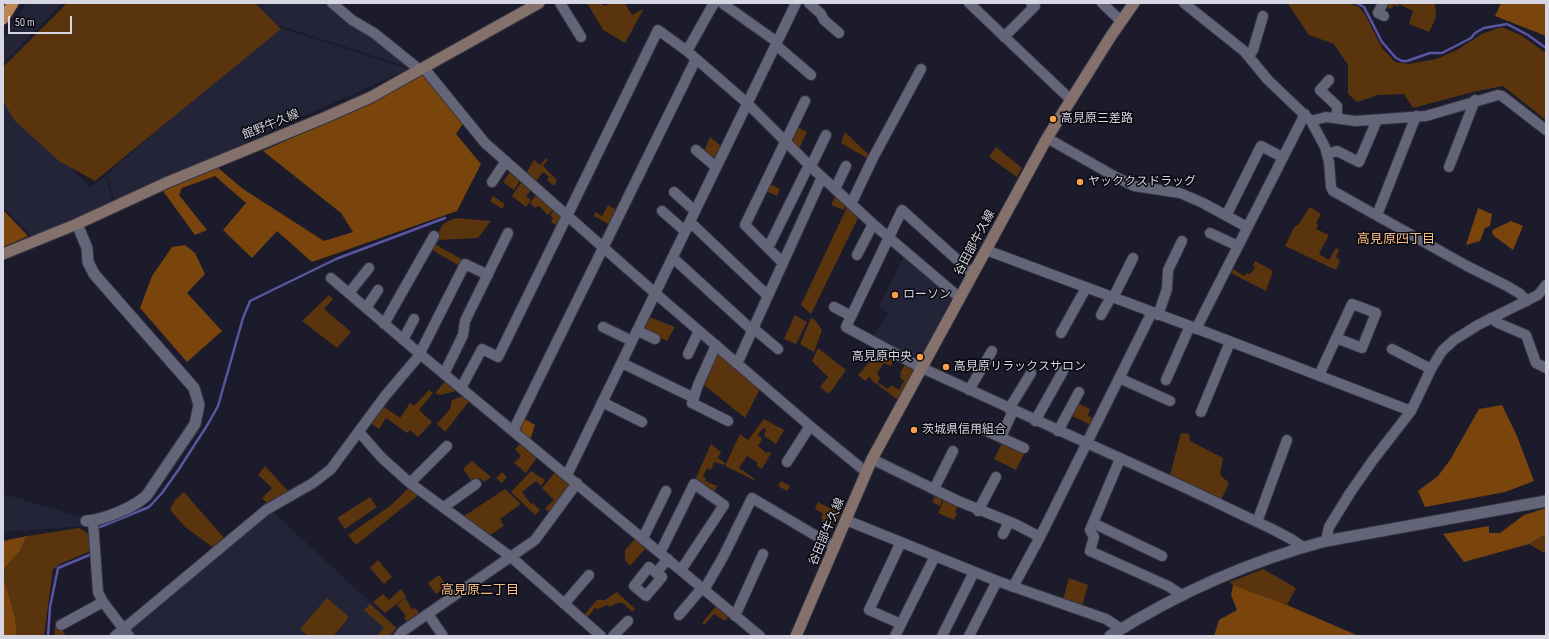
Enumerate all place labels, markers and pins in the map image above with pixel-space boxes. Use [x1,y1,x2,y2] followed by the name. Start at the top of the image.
[1061,112,1133,126] place label: 高見原三差路
[1048,114,1058,124] marker: 高見原三差路
[1088,175,1196,189] place label: ヤッククスドラッグ
[1075,177,1085,187] marker: ヤッククスドラッグ
[903,288,951,302] place label: ローソン
[890,290,900,300] marker: ローソン
[852,350,912,364] place label: 高見原中央
[915,352,925,362] marker: 高見原中央
[954,360,1086,374] place label: 高見原リラックスサロン
[941,362,951,372] marker: 高見原リラックスサロン
[922,423,1006,437] place label: 茨城県信用組合
[909,425,919,435] marker: 茨城県信用組合

